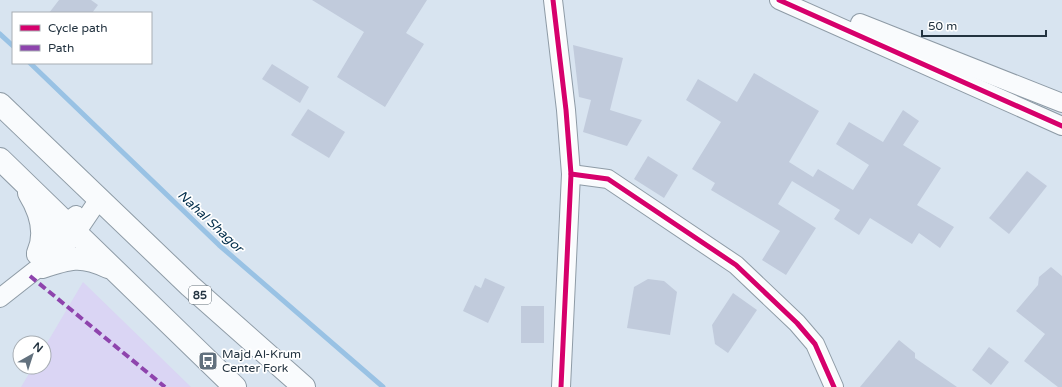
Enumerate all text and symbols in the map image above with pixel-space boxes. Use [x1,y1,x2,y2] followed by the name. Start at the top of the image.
[12,12,152,64] legend
[922,12,1046,38] scale bar
[928,19,957,33] text: 50 m
[48,21,107,35] text: Cycle path
[48,41,74,55] text: Path
[174,187,248,258] water label: Nahal Shagor
[189,286,211,304] road number: 85
[12,335,52,375] north arrow
[30,340,46,355] text: N
[222,347,301,375] place label: Majd Al-Krum Center Fork
[197,350,219,372] bus stop icon: Majd Al-Krum Center Fork

